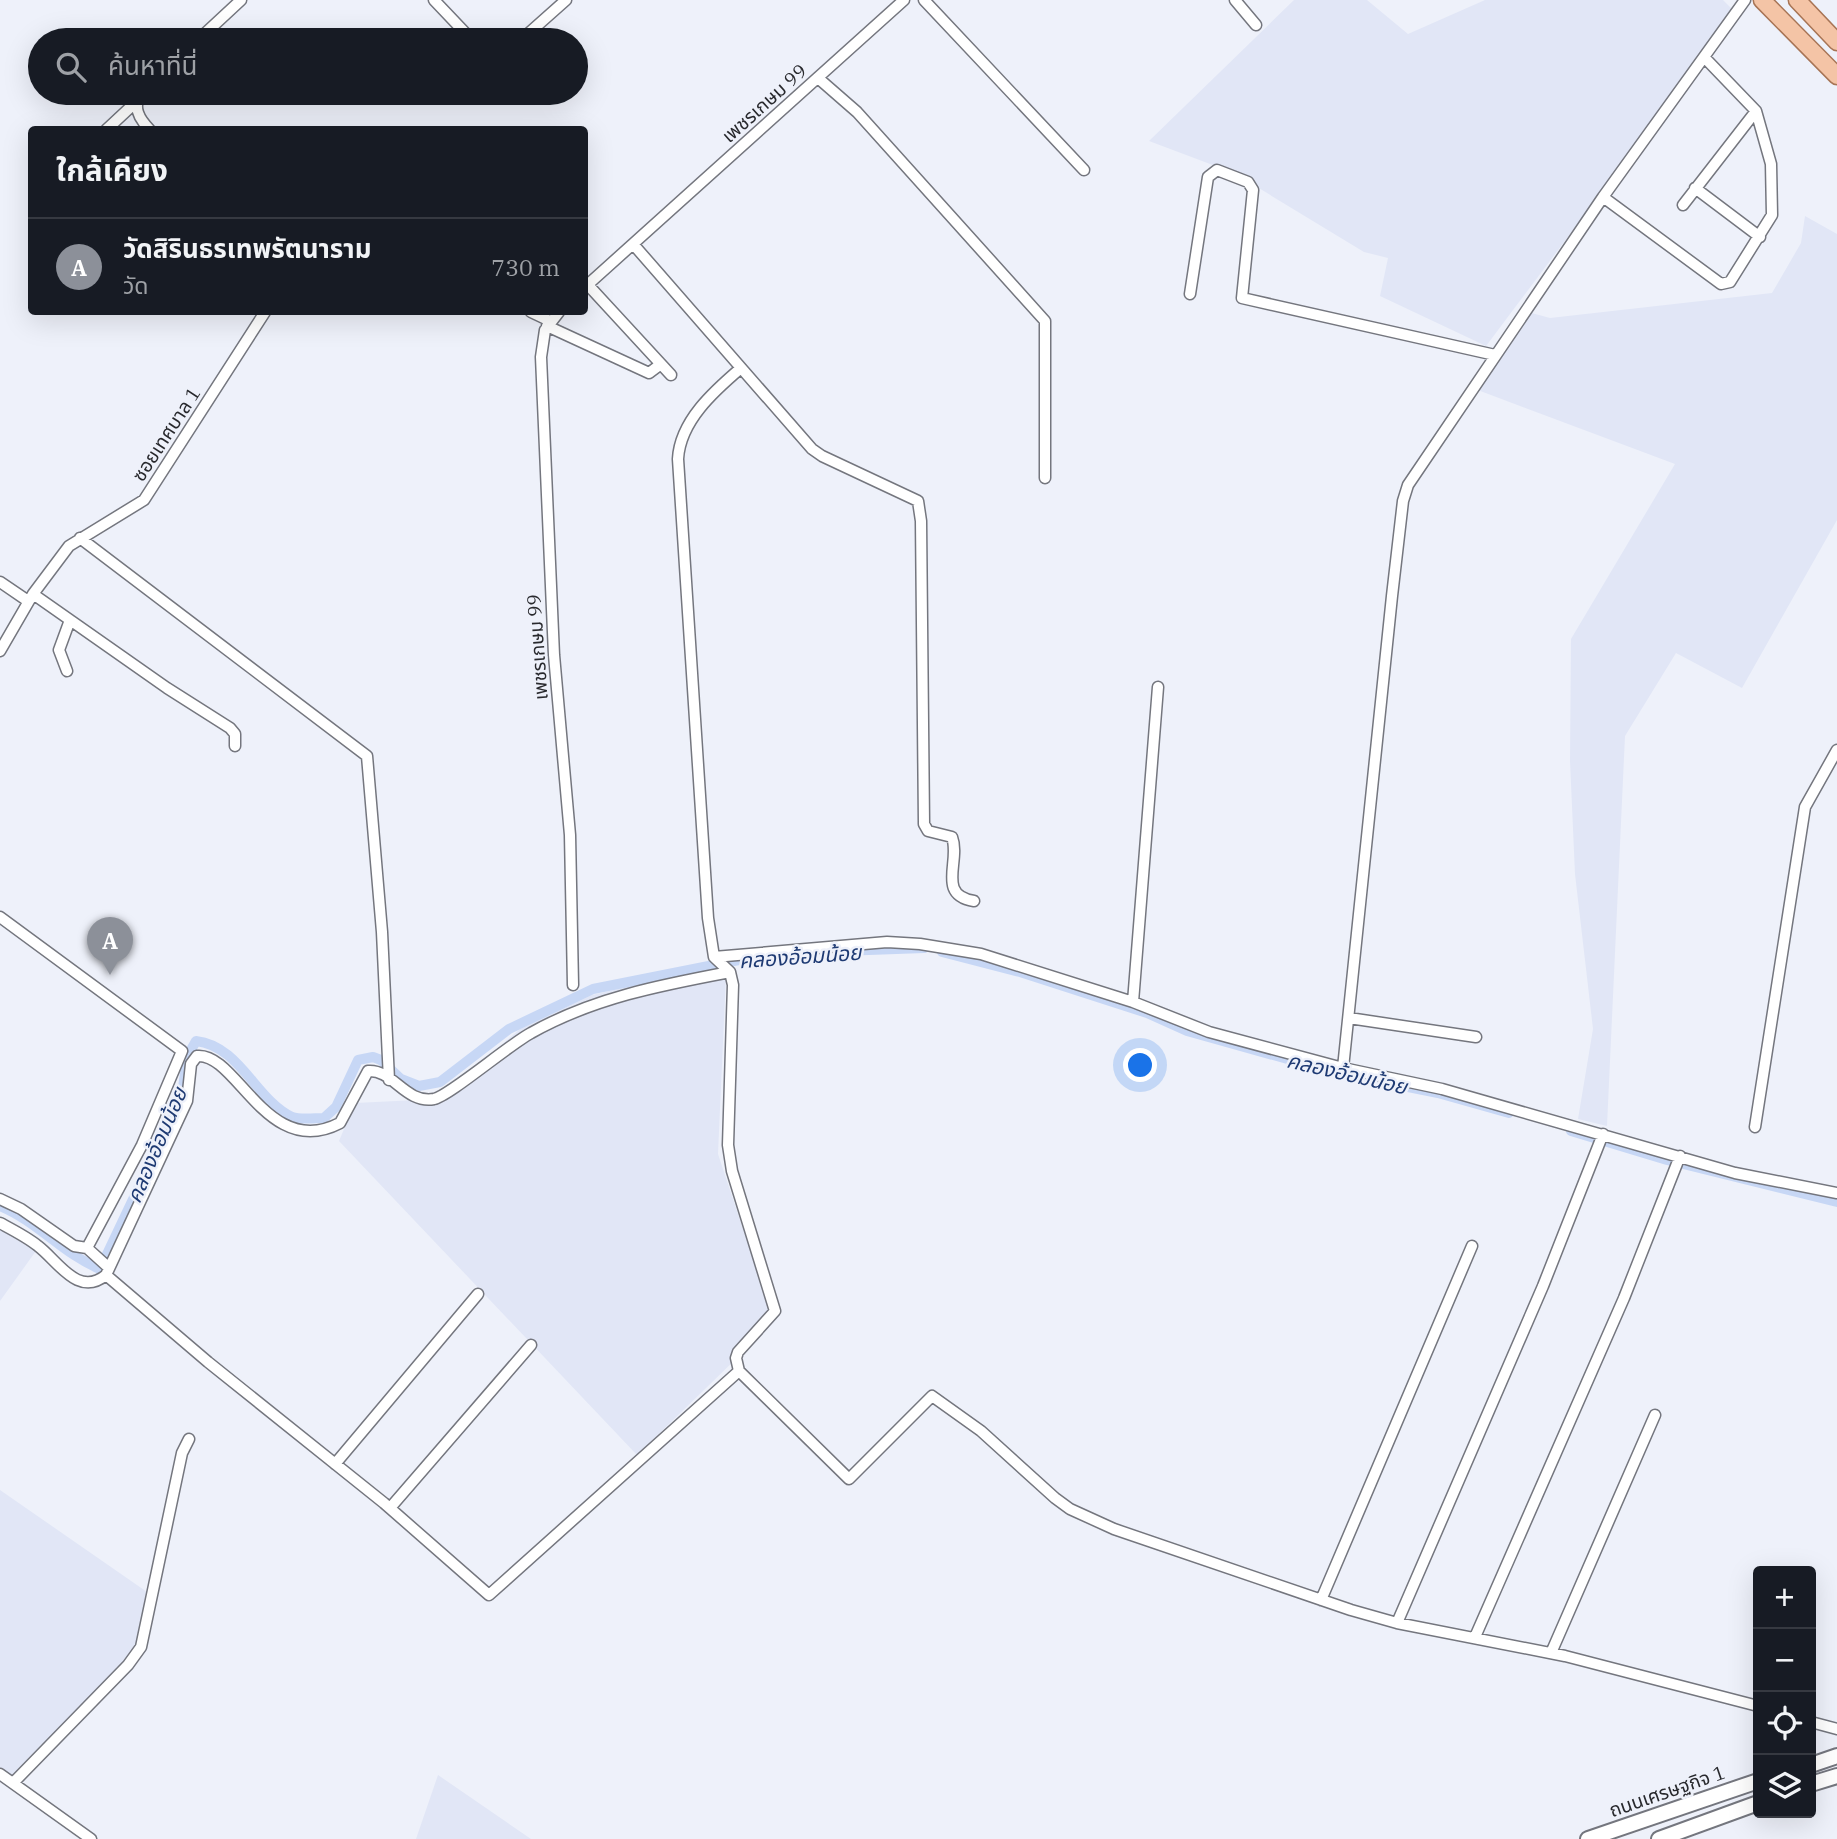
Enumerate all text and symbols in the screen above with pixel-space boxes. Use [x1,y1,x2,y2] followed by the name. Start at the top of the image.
[28,28,588,105] search box
[52,48,90,86] icon: search
[108,48,198,82] text: ค้นหาที่นี่
[717,59,811,147] street label: เพชรเกษม 99
[56,150,168,189] text: ใกล้เคียง
[123,231,371,265] text: วัดสิรินธรเทพรัตนาราม
[71,252,87,282] text: A
[491,252,560,282] text: 730 m
[123,270,148,300] text: วัด
[127,382,205,486] street label: ซอยเทศบาล 1
[521,593,553,701] street label: เพชรเกษม 99
[87,917,133,975] pin: A
[738,938,864,974] water label: คลองอ้อมน้อย
[1284,1046,1411,1101] water label: คลองอ้อมน้อย
[1123,1048,1157,1082] your location
[119,1082,193,1207] water label: คลองอ้อมน้อย
[1753,1566,1816,1818] map controls
[1753,1566,1816,1629] button: +
[1753,1629,1816,1692] button: −
[1753,1692,1816,1755] button: locate
[1753,1755,1816,1818] button: layers
[1606,1760,1728,1822] street label: ถนนเศรษฐกิจ 1

